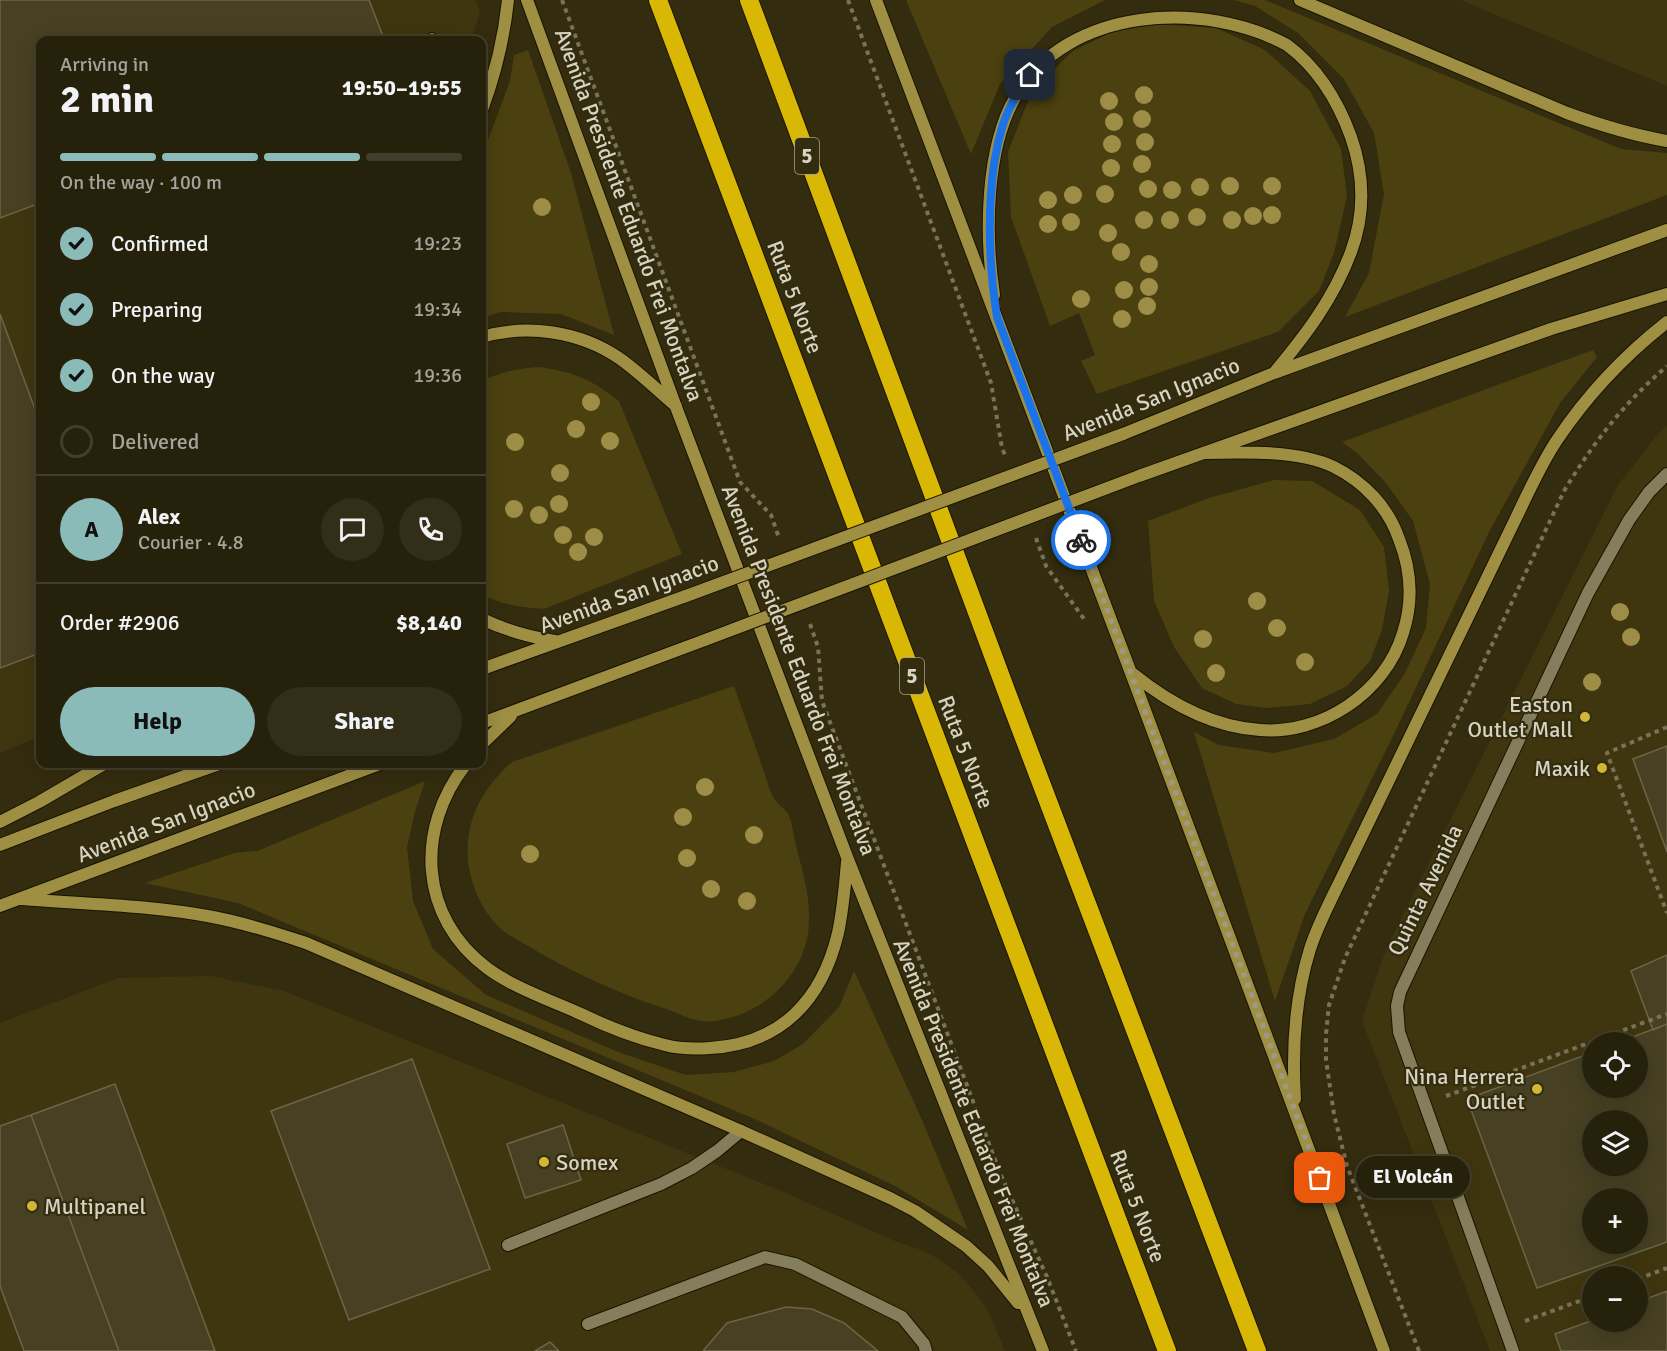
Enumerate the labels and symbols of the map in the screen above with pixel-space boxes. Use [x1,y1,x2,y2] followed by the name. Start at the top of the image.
[549,25,709,405] street label: Avenida Presidente Eduardo Frei Montalva
[1004,49,1055,100] pin
[795,138,819,174] road number: 5
[761,237,829,357] street label: Ruta 5 Norte
[1058,351,1244,447] street label: Avenida San Ignacio
[716,481,882,859] street label: Avenida Presidente Eduardo Frei Montalva
[1051,510,1111,570] courier
[536,549,722,639] street label: Avenida San Ignacio
[900,658,924,694] road number: 5
[1467,691,1573,743] place label: Easton Outlet Mall
[932,692,1000,812] street label: Ruta 5 Norte
[1578,710,1592,724] marker: Easton Outlet Mall
[1534,755,1590,782] place label: Maxik
[1595,761,1609,775] marker: Maxik
[73,776,259,868] street label: Avenida San Ignacio
[1382,820,1468,960] street label: Quinta Avenida
[888,935,1060,1311] street label: Avenida Presidente Eduardo Frei Montalva
[1404,1063,1525,1115] place label: Nina Herrera Outlet
[1530,1082,1544,1096] marker: Nina Herrera Outlet
[1104,1146,1172,1266] street label: Ruta 5 Norte
[556,1149,618,1176] place label: Somex
[1294,1152,1345,1203] pin
[537,1155,551,1169] marker: Somex
[1356,1157,1470,1199] callout: El Volcán
[44,1193,146,1220] place label: Multipanel
[25,1199,39,1213] marker: Multipanel

